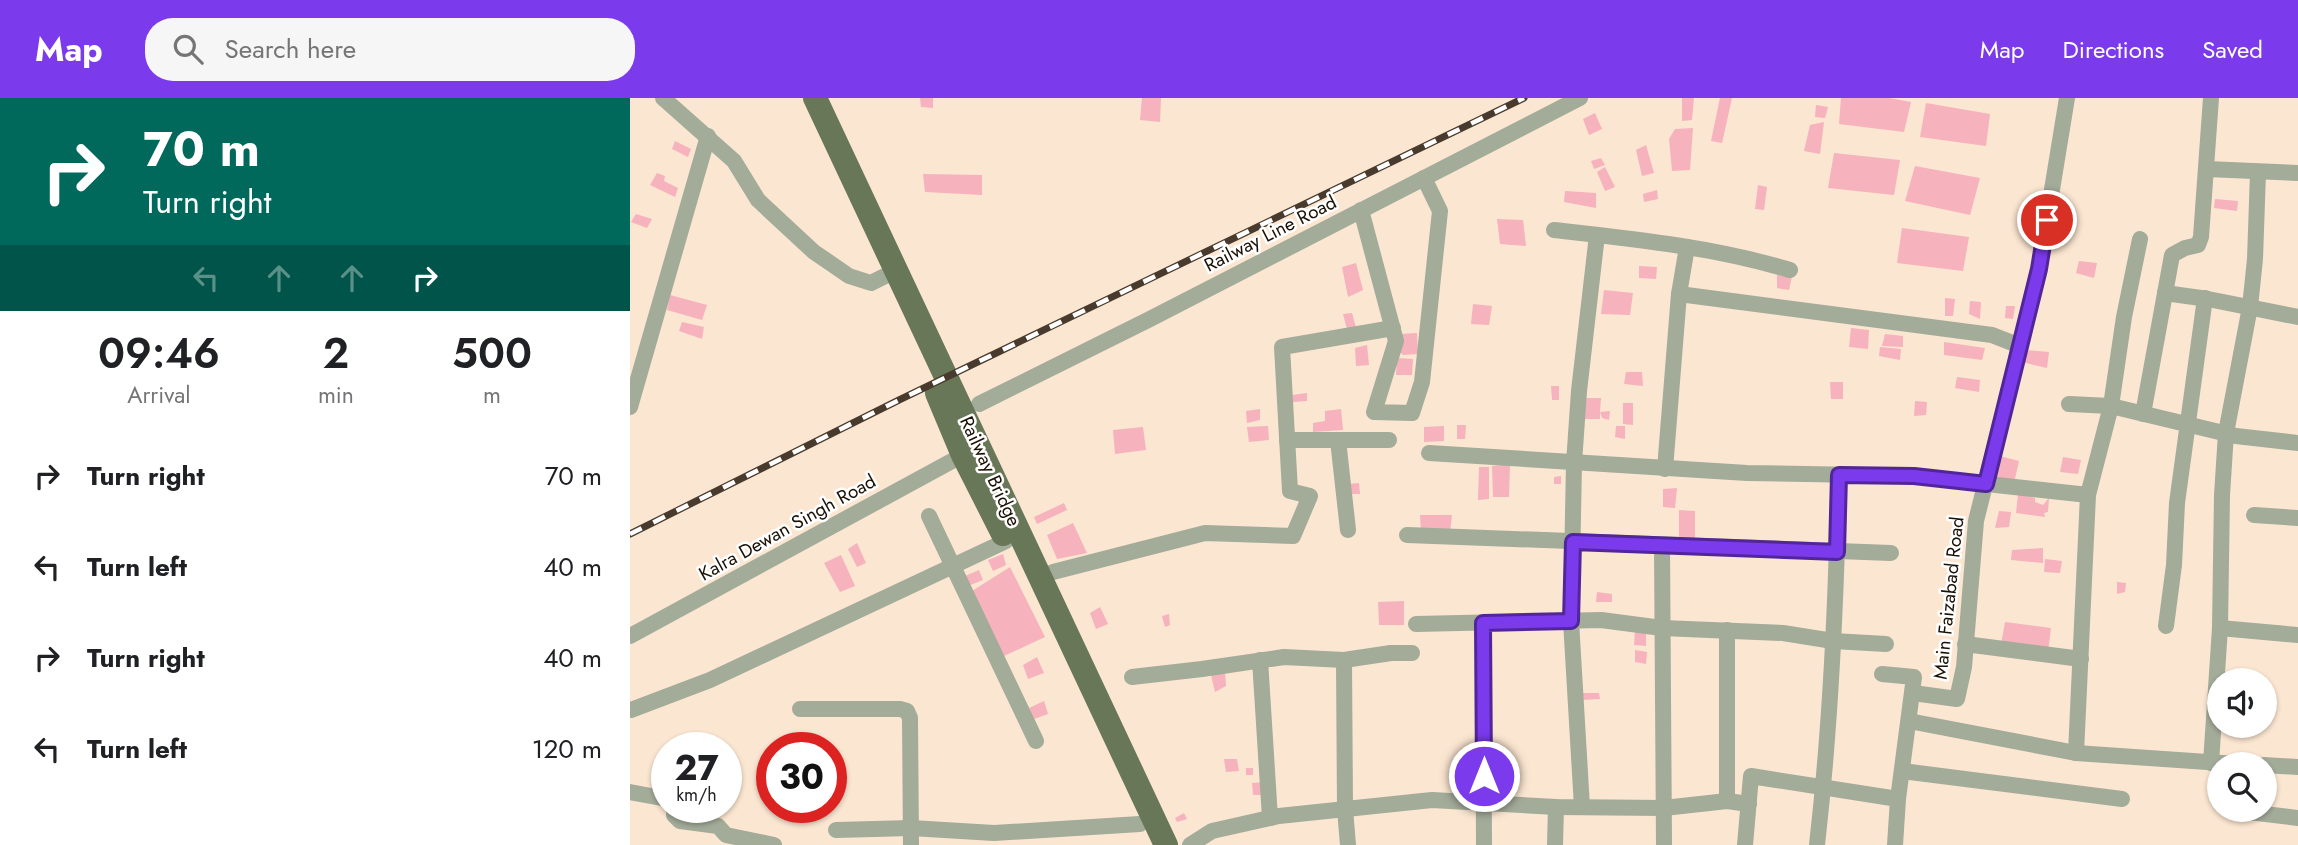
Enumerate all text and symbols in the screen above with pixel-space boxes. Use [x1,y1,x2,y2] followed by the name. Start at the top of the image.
[145,18,635,81] search box
[35,26,103,73] text: Map
[169,30,207,68] icon: search
[225,30,356,68] text: Search here
[1980,32,2025,67] text: Map
[2063,32,2164,67] text: Directions
[2202,32,2263,67] text: Saved
[143,114,260,184] text: 70 m
[28,126,119,217] icon: right
[143,179,272,225] text: Turn right
[1199,188,1341,278] street label: Railway Line Road
[2017,190,2077,250] pin
[2028,201,2066,239] icon: arrive
[187,259,225,297] icon: left
[260,259,298,297] icon: ahead
[333,259,371,297] icon: ahead
[406,259,444,297] icon: right
[98,323,220,384] text: 09:46
[323,323,349,384] text: 2
[452,323,532,384] text: 500
[127,378,191,412] text: Arrival
[318,378,354,412] text: min
[483,378,501,412] text: m
[953,412,1028,531] street label: Railway Bridge
[28,457,66,495] icon: right
[87,457,205,495] text: Turn right
[545,457,602,495] text: 70 m
[694,467,881,587] street label: Kalra Dewan Singh Road
[1927,515,1970,681] street label: Main Faizabad Road
[28,548,66,586] icon: left
[87,548,187,586] text: Turn left
[543,548,602,586] text: 40 m
[28,639,66,677] icon: right
[87,639,205,677] text: Turn right
[543,639,602,677] text: 40 m
[2207,668,2277,822] map controls
[2207,668,2277,738] button: sound
[28,730,66,768] icon: left
[87,730,187,768] text: Turn left
[532,730,602,768] text: 120 m
[756,732,847,823] speed limit sign: 30
[1447,739,1521,813] position arrow
[674,743,719,793] text: 27
[2207,752,2277,822] button: search
[676,782,717,808] text: km/h

